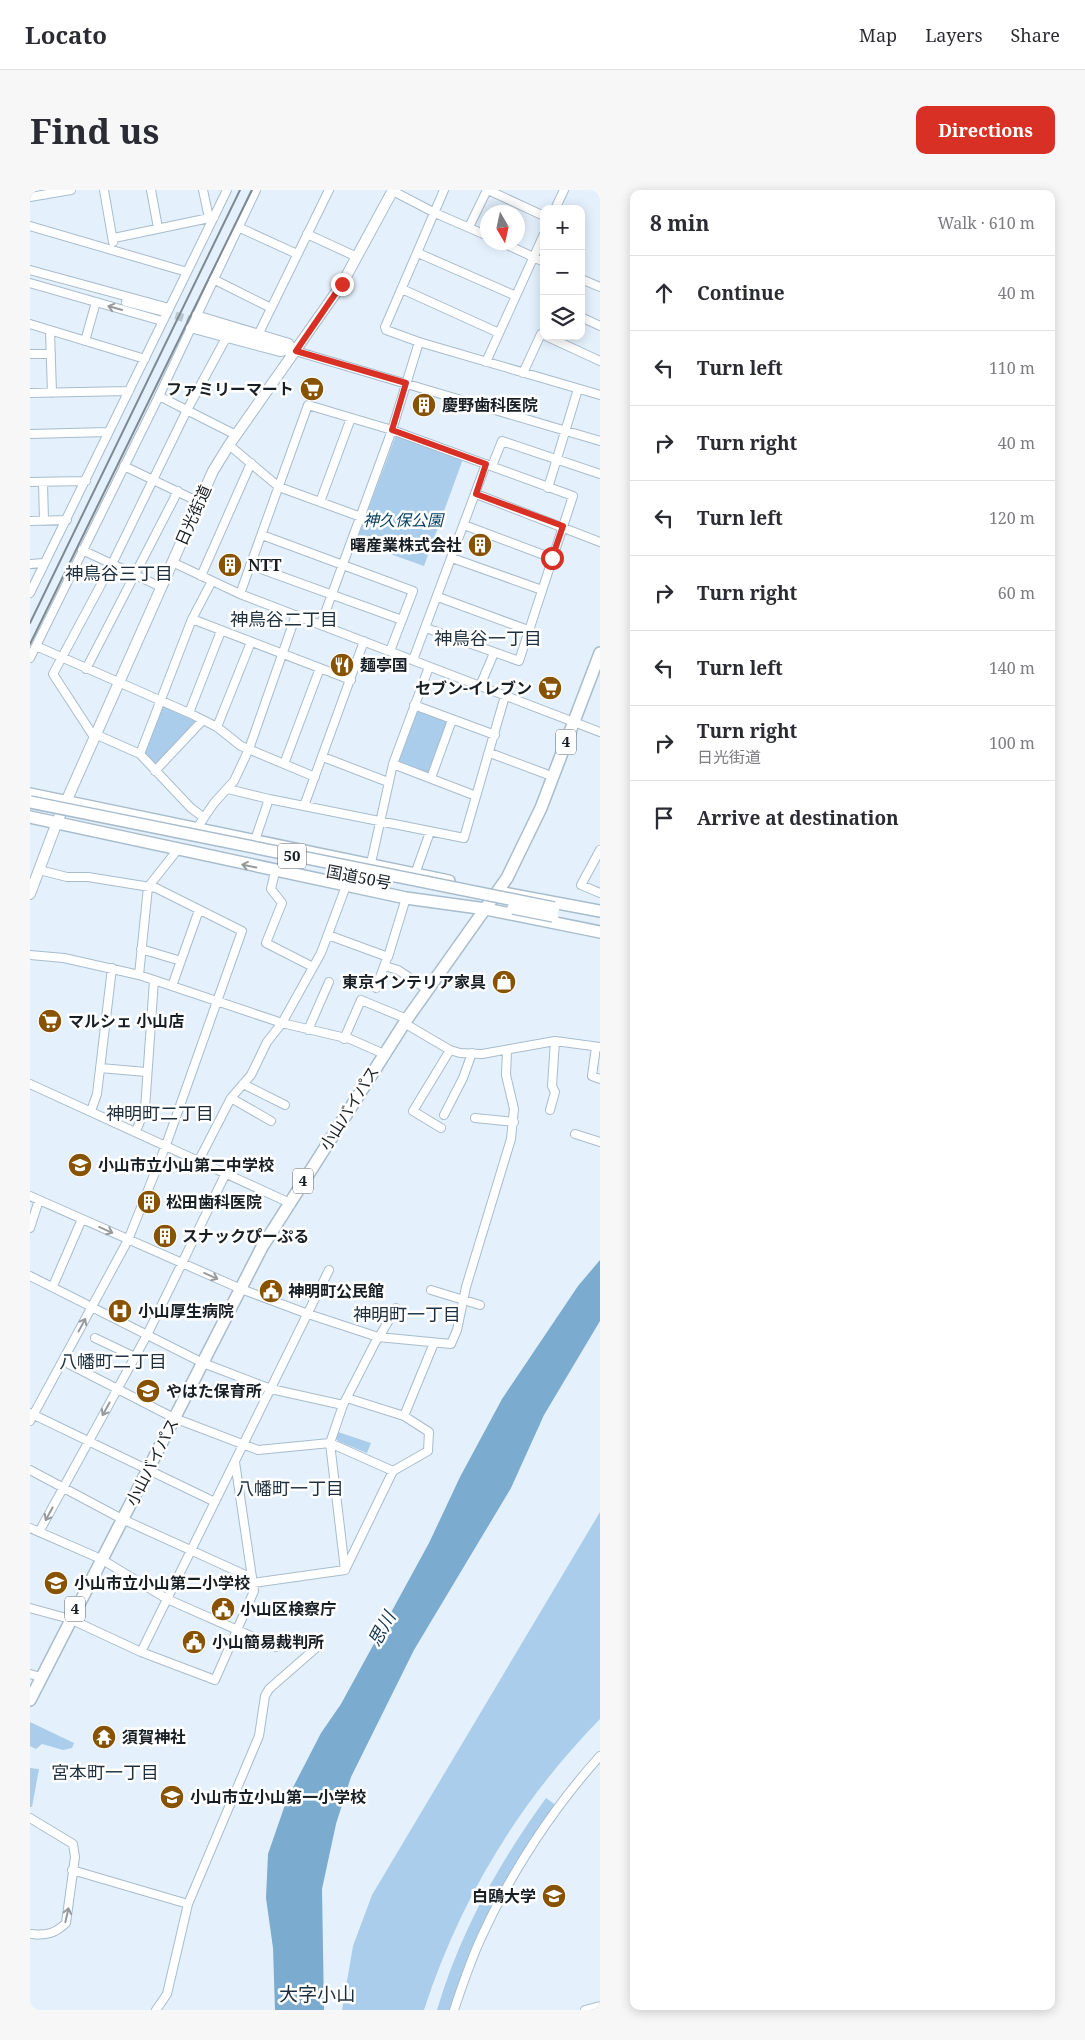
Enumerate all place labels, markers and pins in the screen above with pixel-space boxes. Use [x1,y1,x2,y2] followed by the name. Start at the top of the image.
[299,376,325,402] supermarket icon: ファミリーマート
[166,378,294,400] place label: ファミリーマート
[411,392,437,418] building icon: 慶野歯科医院
[442,394,538,416] place label: 慶野歯科医院
[467,532,493,558] building icon: 曙産業株式会社
[350,534,462,556] place label: 曙産業株式会社
[217,552,243,578] building icon: NTT
[248,554,282,576] place label: NTT
[329,652,355,678] restaurant icon: 麺亭国
[360,654,408,676] place label: 麺亭国
[537,675,563,701] supermarket icon: セブン-イレブン
[415,677,532,699] place label: セブン-イレブン
[491,969,517,995] shop icon: 東京インテリア家具
[342,971,486,993] place label: 東京インテリア家具
[37,1008,63,1034] supermarket icon: マルシェ 小山店
[68,1010,184,1032] place label: マルシェ 小山店
[67,1152,93,1178] school or university icon: 小山市立小山第二中学校
[98,1154,274,1176] place label: 小山市立小山第二中学校
[136,1189,162,1215] building icon: 松田歯科医院
[166,1191,262,1213] place label: 松田歯科医院
[152,1223,178,1249] building icon: スナックぴーぷる
[182,1225,309,1247] place label: スナックぴーぷる
[258,1278,284,1304] public building icon: 神明町公民館
[288,1280,384,1302] place label: 神明町公民館
[107,1298,133,1324] hospital icon: 小山厚生病院
[138,1300,234,1322] place label: 小山厚生病院
[135,1378,161,1404] school or university icon: やはた保育所
[166,1380,262,1402] place label: やはた保育所
[43,1570,69,1596] school or university icon: 小山市立小山第二小学校
[74,1572,250,1594] place label: 小山市立小山第二小学校
[210,1596,236,1622] public building icon: 小山区検察庁
[240,1598,336,1620] place label: 小山区検察庁
[181,1629,207,1655] public building icon: 小山簡易裁判所
[212,1631,324,1653] place label: 小山簡易裁判所
[91,1724,117,1750] temple icon: 須賀神社
[122,1726,186,1748] place label: 須賀神社
[159,1784,185,1810] school or university icon: 小山市立小山第一小学校
[190,1786,366,1808] place label: 小山市立小山第一小学校
[541,1883,567,1909] school or university icon: 白鴎大学
[472,1885,536,1907] place label: 白鴎大学

